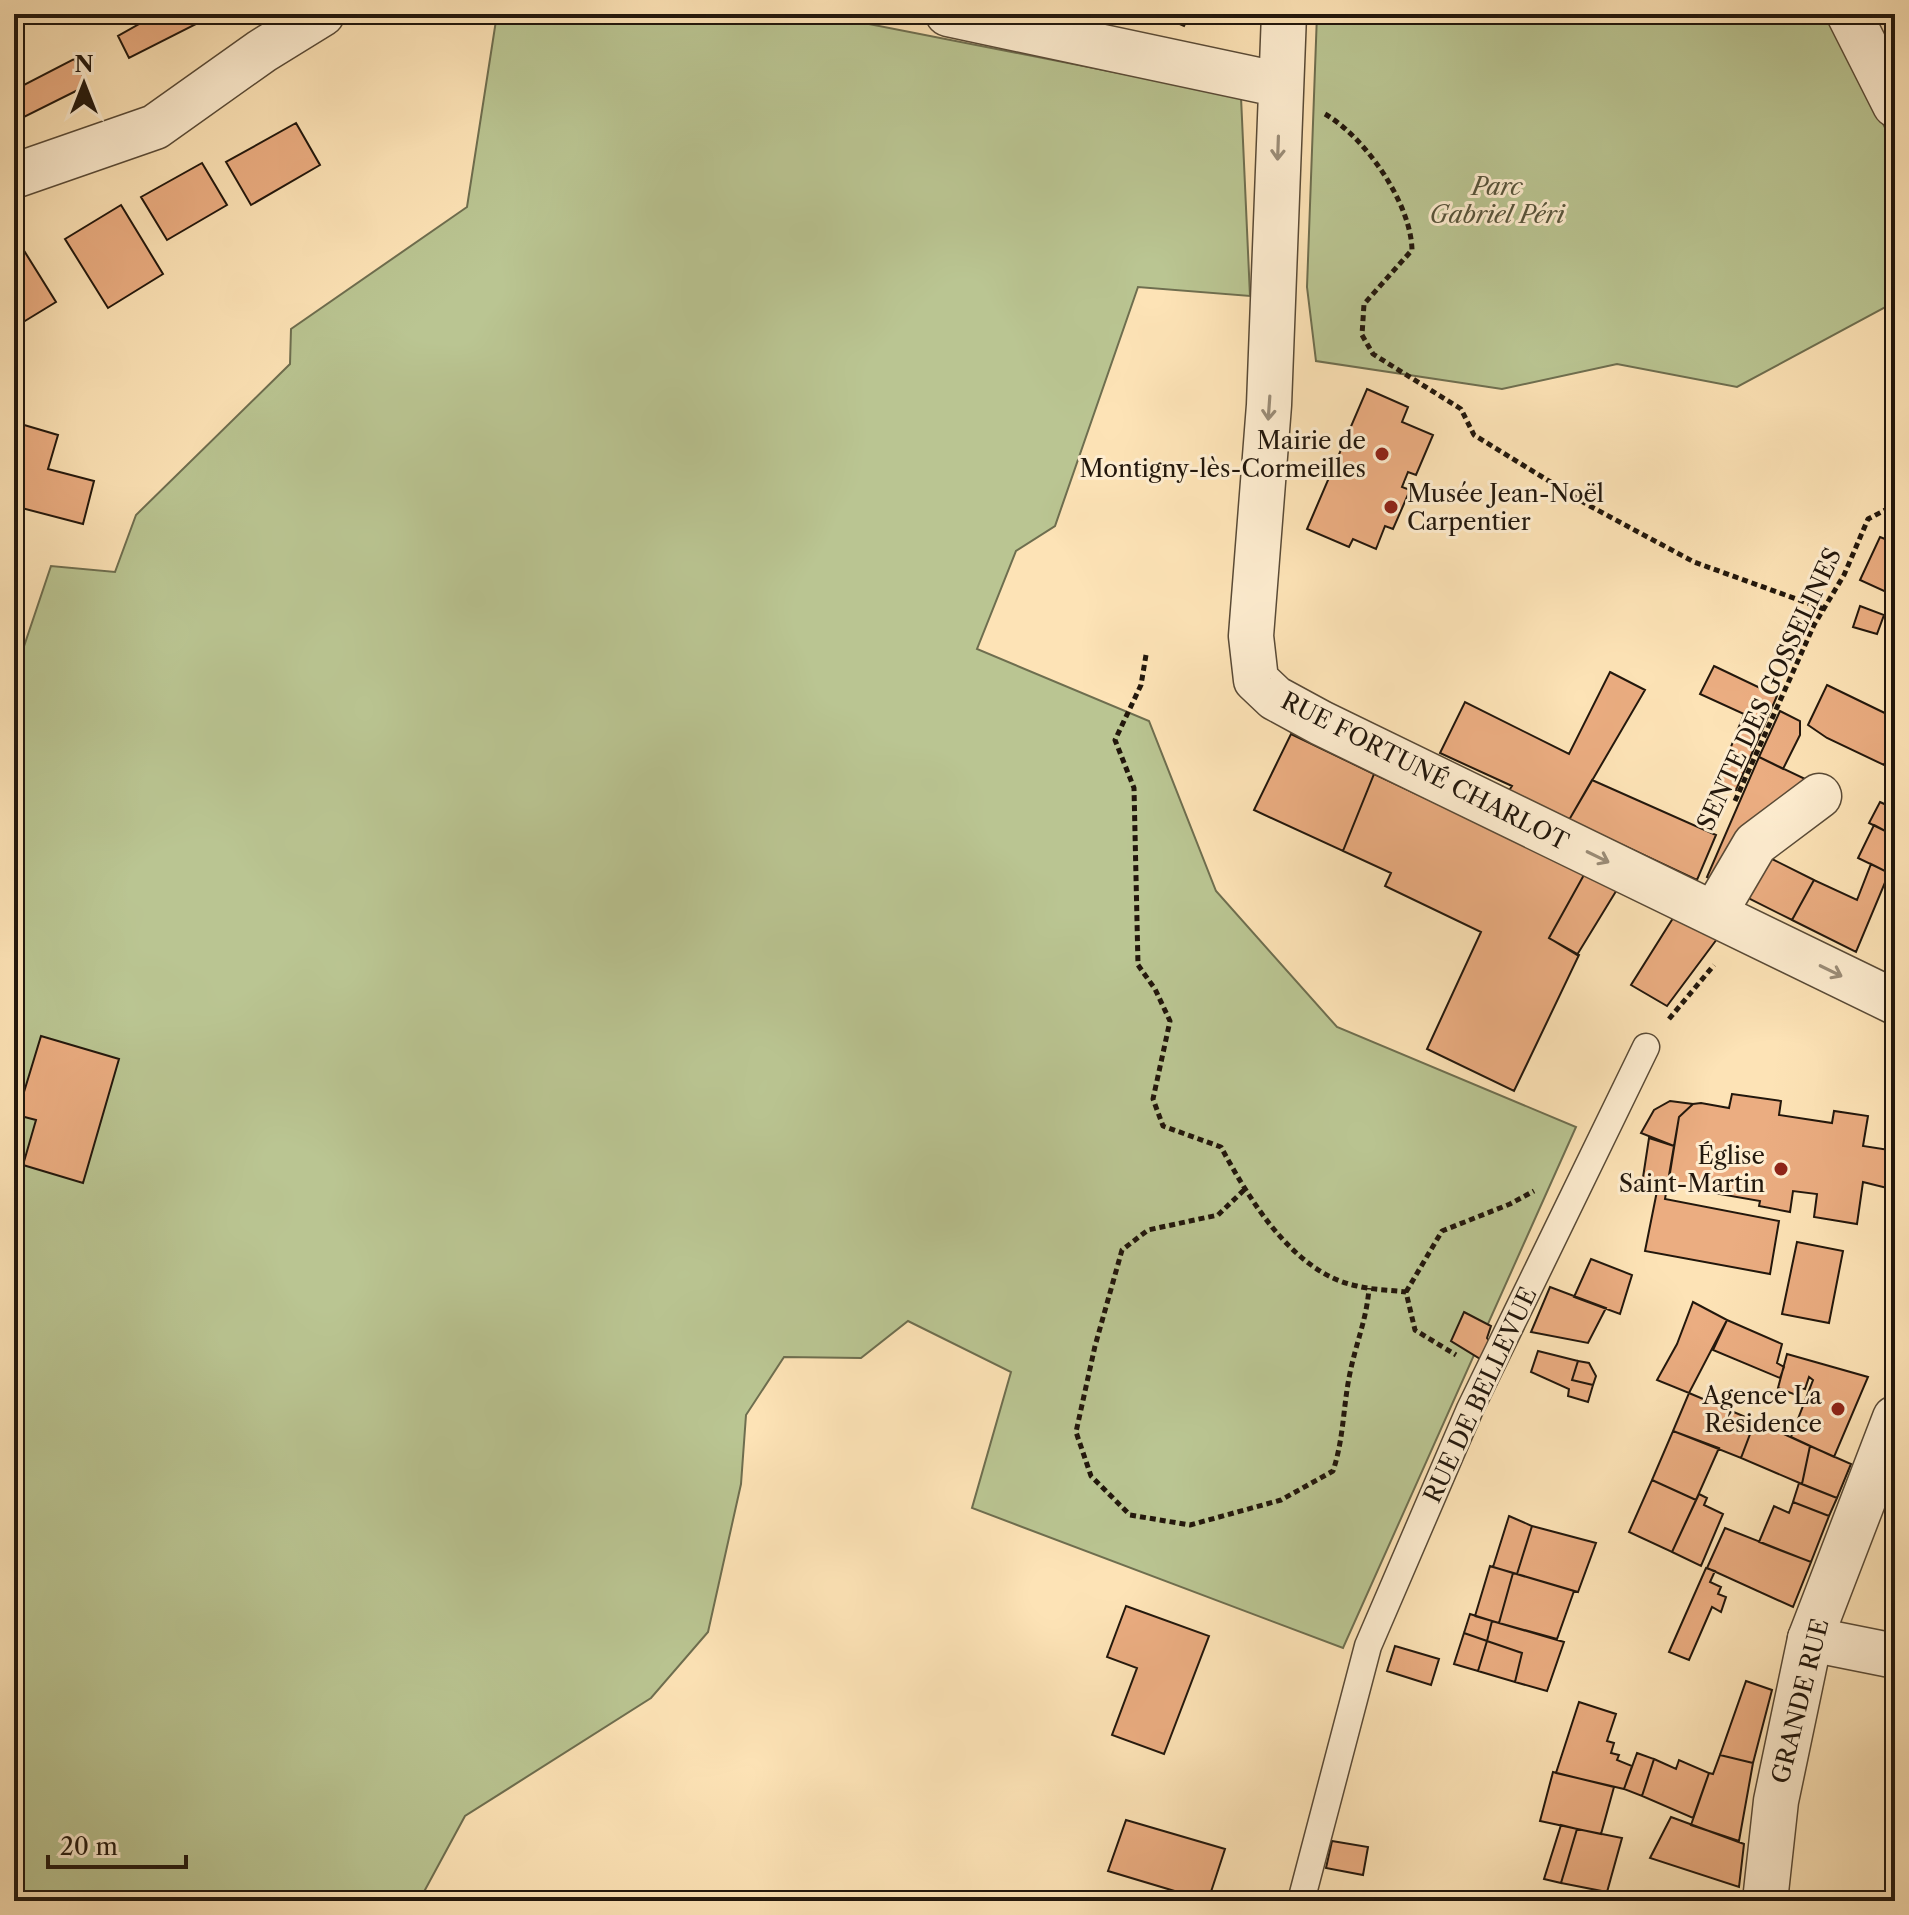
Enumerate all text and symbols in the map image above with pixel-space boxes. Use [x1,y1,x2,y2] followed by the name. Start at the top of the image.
[44,44,124,124] north arrow
[74,51,94,78] text: N
[1271,134,1286,161] one-way arrow
[1430,172,1566,229] park label: Parc Gabriel Péri
[1261,394,1276,421] one-way arrow
[1080,426,1366,483] place label: Mairie de Montigny-lès-Cormeilles
[1373,445,1391,463] marker: Mairie de Montigny-lès-Cormeilles
[1407,479,1604,536] place label: Musée Jean-Noël Carpentier
[1382,498,1400,516] marker: Musée Jean-Noël Carpentier
[1691,543,1847,835] street label: SENTE DES GOSSELINES
[1277,686,1573,856] street label: RUE FORTUNÉ CHARLOT
[1585,850,1609,865] one-way arrow
[1819,964,1843,979] one-way arrow
[1619,1141,1765,1198] place label: Église Saint-Martin
[1772,1160,1790,1178] marker: Église Saint-Martin
[1417,1283,1543,1507] street label: RUE DE BELLEVUE
[1701,1381,1822,1438] place label: Agence La Résidence
[1829,1400,1847,1418] marker: Agence La Résidence
[1765,1616,1835,1786] street label: GRANDE RUE
[48,1819,186,1869] scale bar
[60,1832,118,1861] text: 20 m

